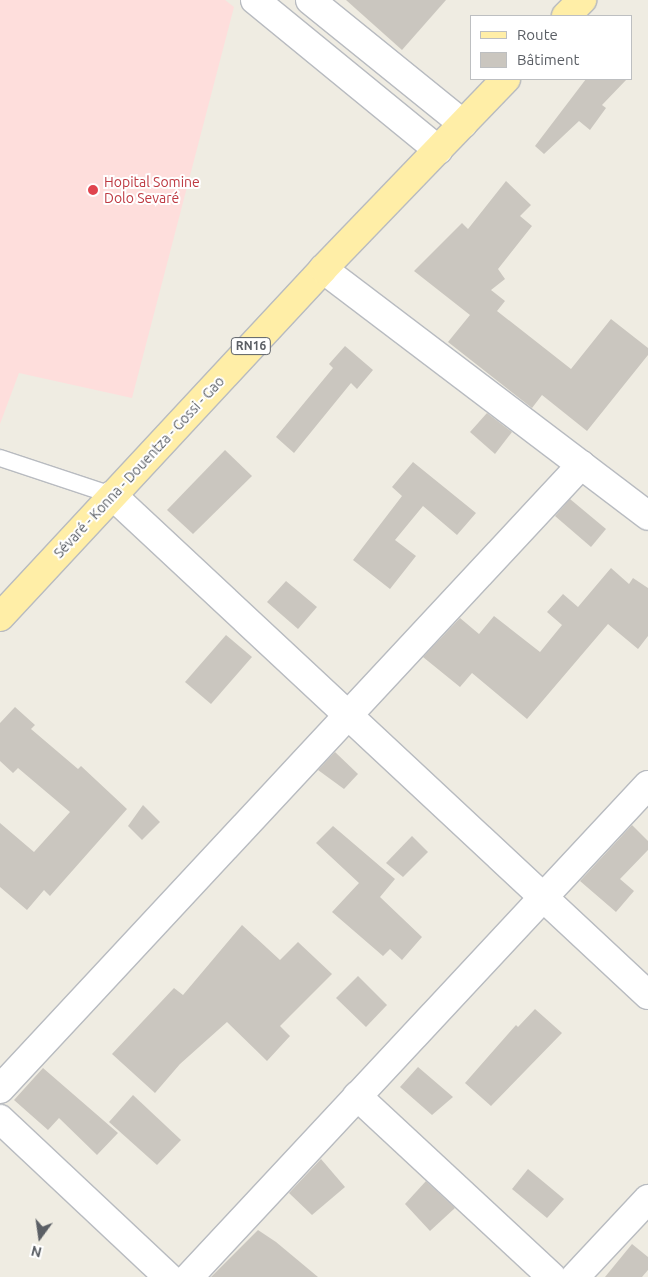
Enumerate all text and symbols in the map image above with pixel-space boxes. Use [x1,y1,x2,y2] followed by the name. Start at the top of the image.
[470,15,633,80] legend
[517,26,558,43] text: Route
[517,51,579,68] text: Bâtiment
[104,174,200,206] place label: Hopital Somine Dolo Sevaré
[86,183,100,197] marker: Hopital Somine Dolo Sevaré
[230,336,272,356] road number: RN16
[50,373,228,561] street label: Sévaré - Konna - Douentza - Gossi - Gao
[15,1212,65,1262] north arrow
[29,1243,43,1261] text: N

